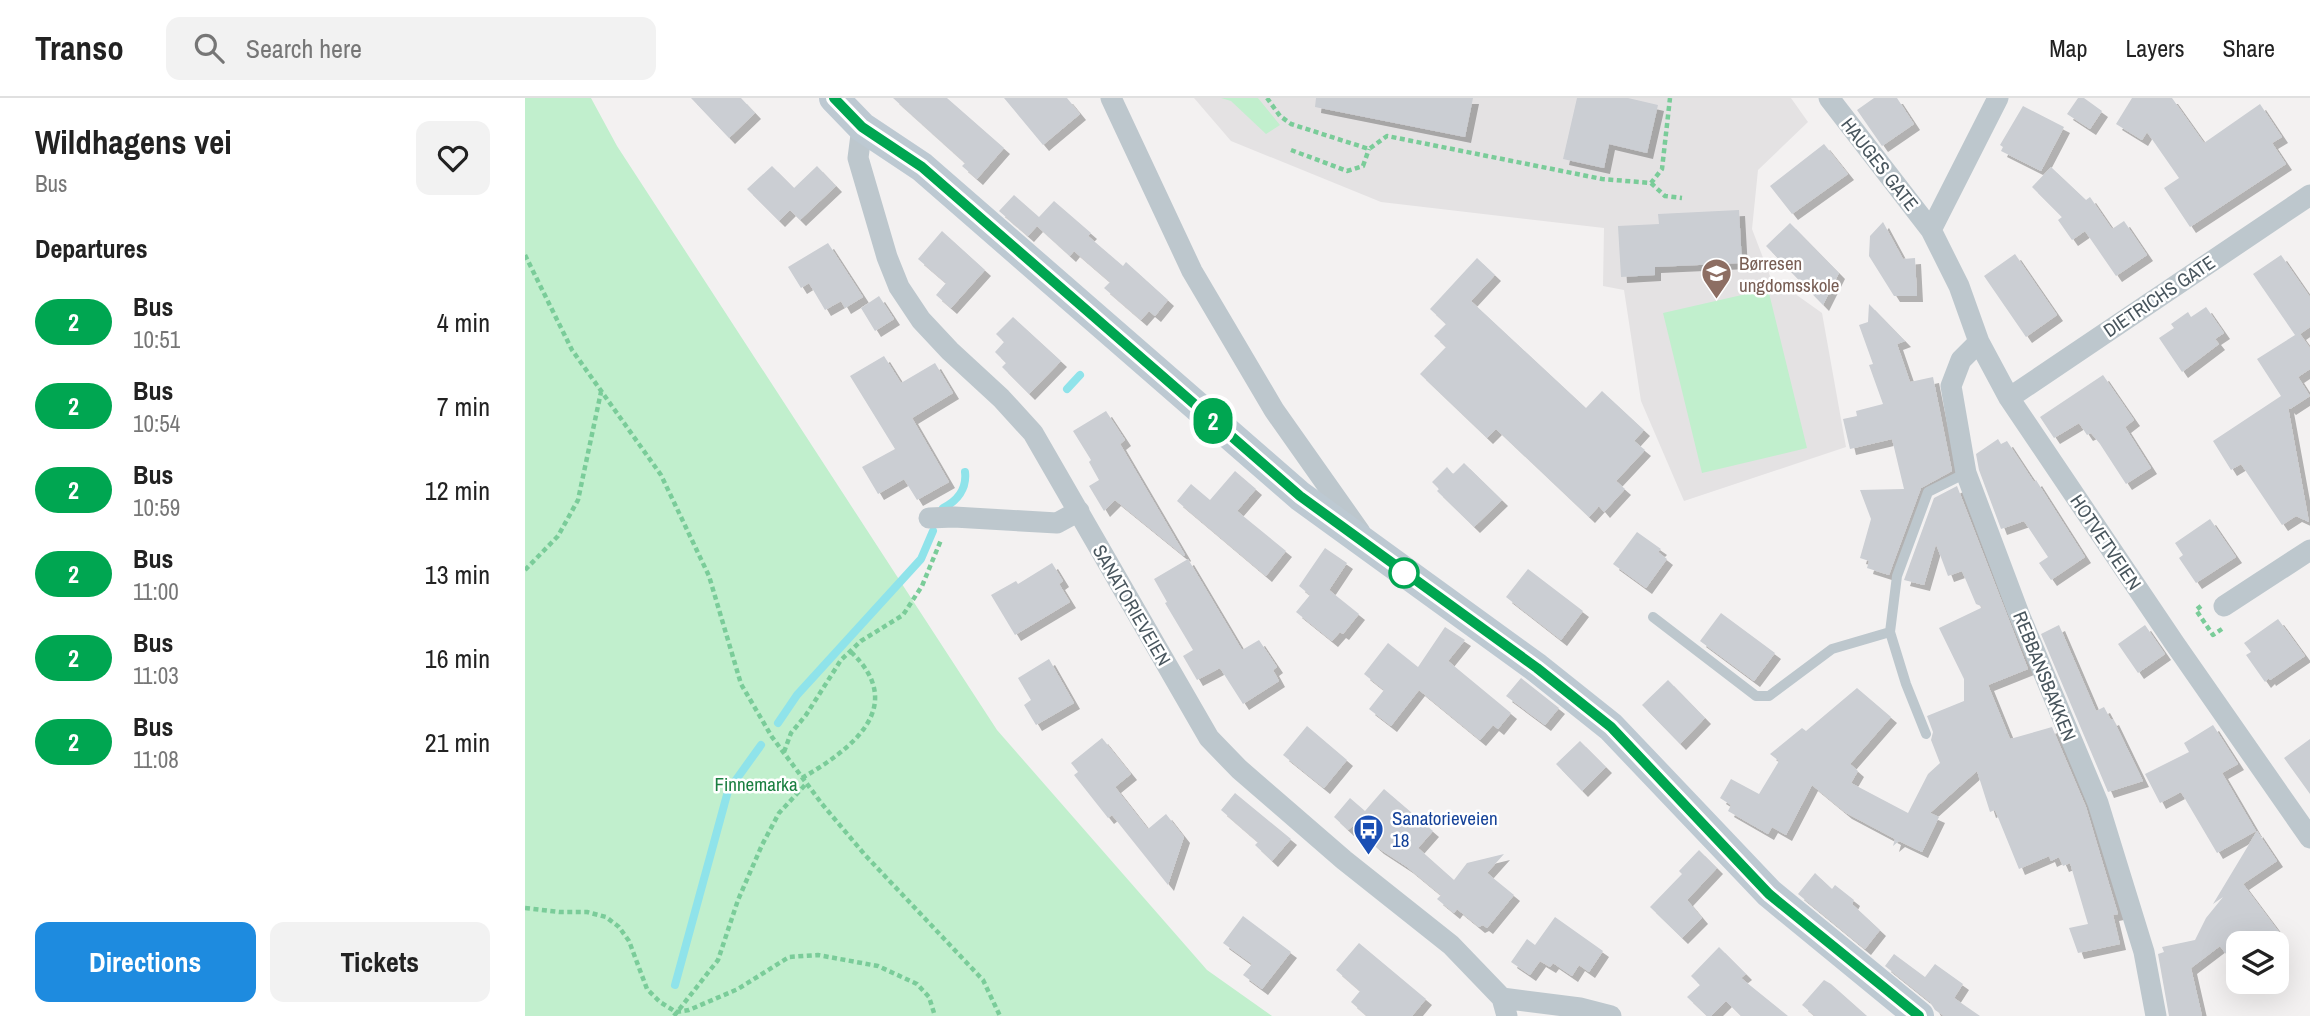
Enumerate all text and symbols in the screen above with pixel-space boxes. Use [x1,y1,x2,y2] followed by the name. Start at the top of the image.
[166,17,656,80] search box
[35,26,124,70] text: Transo
[190,29,228,67] icon: search
[246,31,362,66] text: Search here
[2049,32,2087,64] text: Map
[2125,32,2184,64] text: Layers
[2222,32,2275,64] text: Share
[1835,112,1925,216] street label: HAUGES GATE
[35,120,232,164] text: Wildhagens vei
[416,121,490,195] button: heart
[35,168,68,199] text: Bus
[35,231,148,266] text: Departures
[2098,249,2220,343] street label: DIETRICHS GATE
[1739,250,1839,298] place label: Børresen ungdomsskole
[1699,257,1733,301] school or university icon: Børresen ungdomsskole
[133,289,173,324] text: Bus
[437,305,490,340] text: 4 min
[68,306,79,338] text: 2
[133,324,180,355] text: 10:51
[133,373,173,408] text: Bus
[437,389,490,424] text: 7 min
[68,390,79,422] text: 2
[1190,398,1236,444] line badge: 2
[1208,405,1218,437] text: 2
[133,408,180,439] text: 10:54
[133,457,173,492] text: Bus
[425,473,490,508] text: 12 min
[68,474,79,506] text: 2
[2064,489,2148,595] street label: HOTVETVEIEN
[133,492,180,523] text: 10:59
[1087,540,1177,670] street label: SANATORIEVEIEN
[133,541,173,576] text: Bus
[425,557,490,592] text: 13 min
[68,558,79,590] text: 2
[1389,558,1419,588] unlabelled marker
[133,576,179,607] text: 11:00
[2007,607,2083,745] street label: REBBANSBAKKEN
[133,625,173,660] text: Bus
[425,641,490,676] text: 16 min
[68,642,79,674] text: 2
[133,660,179,691] text: 11:03
[133,709,173,744] text: Bus
[425,725,490,760] text: 21 min
[68,726,79,758] text: 2
[133,744,179,775] text: 11:08
[714,771,798,797] park label: Finnemarka
[1392,805,1498,853] place label: Sanatorieveien 18
[1352,812,1386,856] bus stop icon: Sanatorieveien 18
[35,922,256,1002] button: Directions
[270,922,490,1002] button: Tickets
[2226,931,2289,994] map controls
[2226,931,2289,994] button: layers

